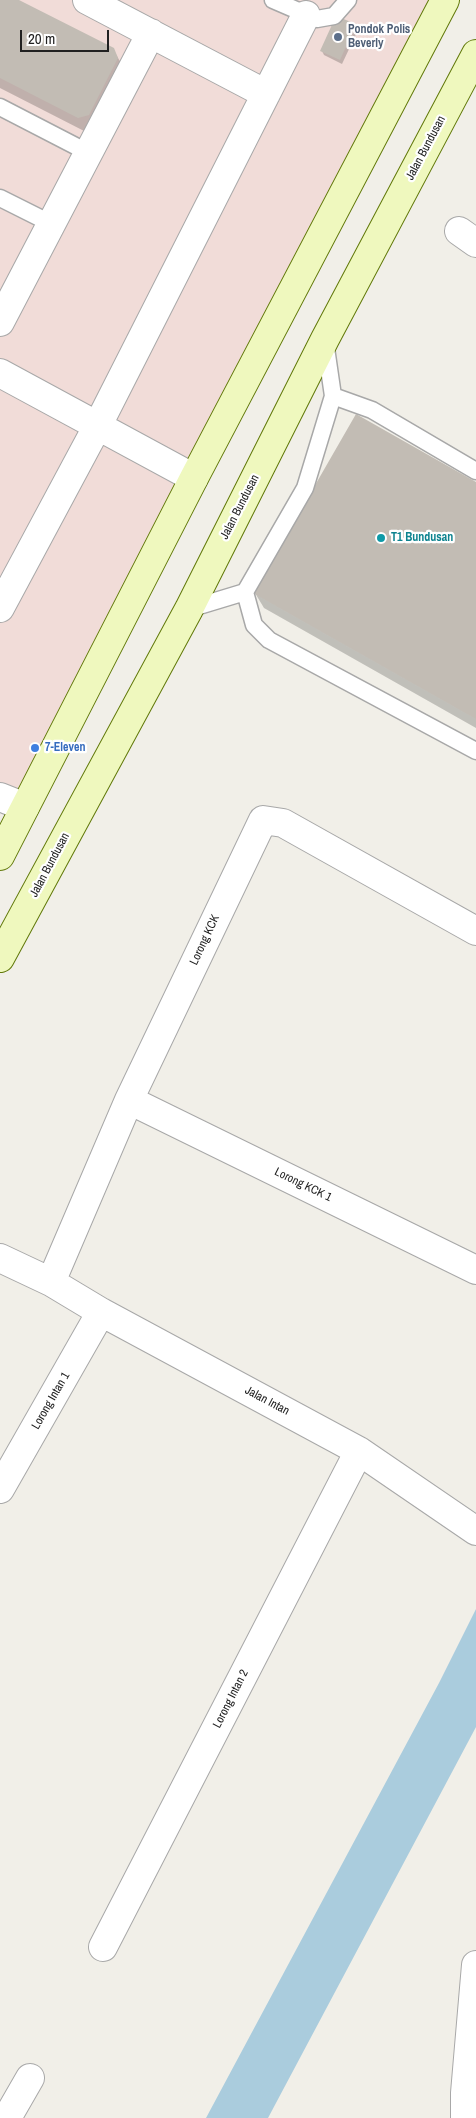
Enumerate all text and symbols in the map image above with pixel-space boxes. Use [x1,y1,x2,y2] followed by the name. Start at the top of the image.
[22,20,111,52] scale bar
[348,23,410,51] place label: Pondok Polis Beverly
[28,28,55,49] text: 20 m
[332,31,344,43] marker: Pondok Polis Beverly
[403,113,449,183] street label: Jalan Bundusan
[218,472,262,542] street label: Jalan Bundusan
[391,531,453,545] place label: T1 Bundusan
[375,532,387,544] marker: T1 Bundusan
[45,741,85,755] place label: 7-Eleven
[29,742,41,754] marker: 7-Eleven
[27,830,73,900] street label: Jalan Bundusan
[187,913,223,967] street label: Lorong KCK
[272,1165,334,1205] street label: Lorong KCK 1
[29,1370,73,1432] street label: Lorong Intan 1
[242,1383,292,1419] street label: Jalan Intan
[210,1667,252,1731] street label: Lorong Intan 2

